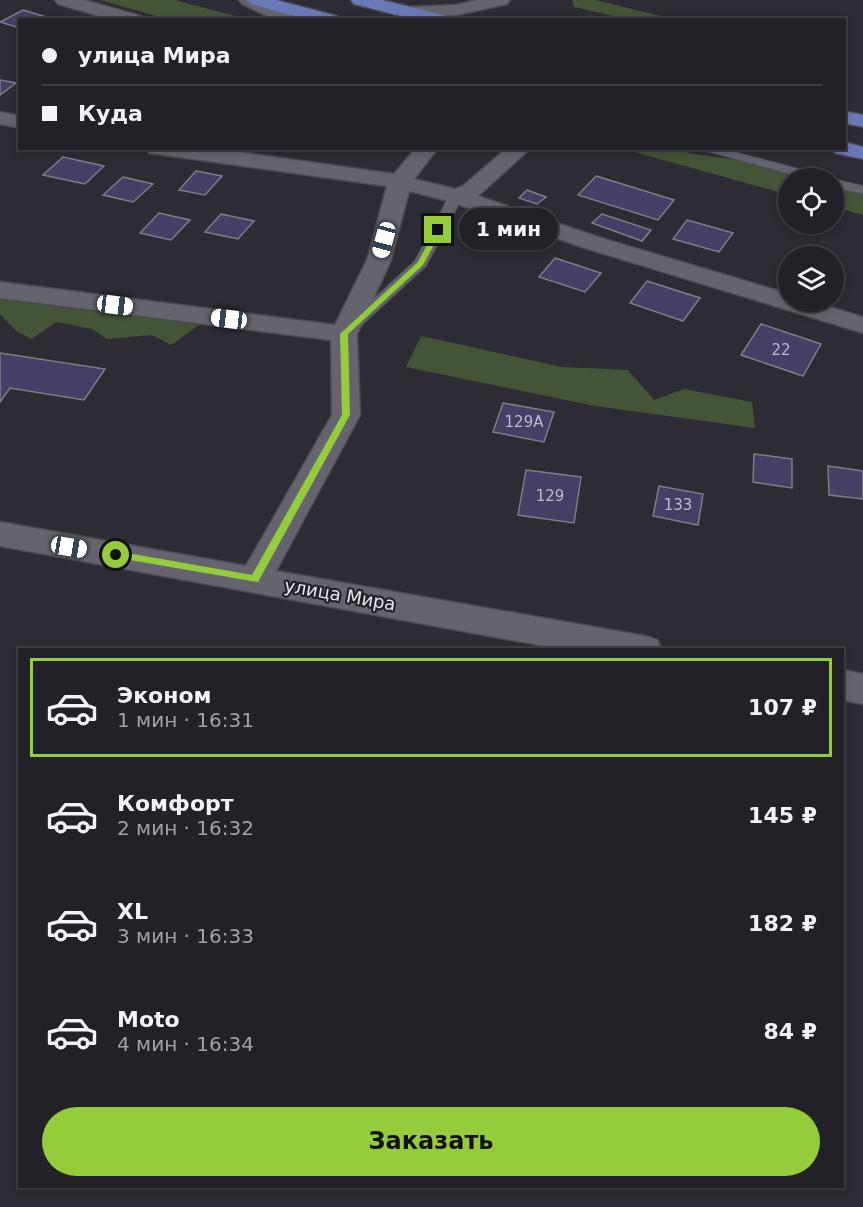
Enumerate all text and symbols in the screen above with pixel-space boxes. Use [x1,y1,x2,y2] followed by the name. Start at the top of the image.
[78,43,231,68] text: улица Мира
[78,101,143,126] text: Куда
[778,168,844,312] map controls
[778,168,844,234] button: locate
[459,209,558,251] callout: 1 мин
[424,216,451,243] route end
[476,217,541,241] text: 1 мин
[371,220,397,260] car
[778,246,844,312] button: layers
[96,294,134,316] car
[210,308,248,330] car
[771,341,791,359] house number: 22
[505,413,544,431] house number: 129А
[536,487,564,505] house number: 129
[664,496,692,514] house number: 133
[50,535,88,559] car
[102,541,129,568] route start
[283,574,397,615] street label: улица Мира
[45,681,99,735] icon: car
[117,683,212,708] text: Эконом
[748,695,817,720] text: 107 ₽
[117,708,254,732] text: 1 мин · 16:31
[45,789,99,843] icon: car
[117,791,234,816] text: Комфорт
[748,803,817,828] text: 145 ₽
[117,816,254,840] text: 2 мин · 16:32
[45,897,99,951] icon: car
[117,899,148,924] text: XL
[748,911,817,936] text: 182 ₽
[117,924,254,948] text: 3 мин · 16:33
[45,1005,99,1059] icon: car
[117,1007,180,1032] text: Moto
[763,1019,817,1044] text: 84 ₽
[117,1032,254,1056] text: 4 мин · 16:34
[42,1107,820,1176] button: Заказать

